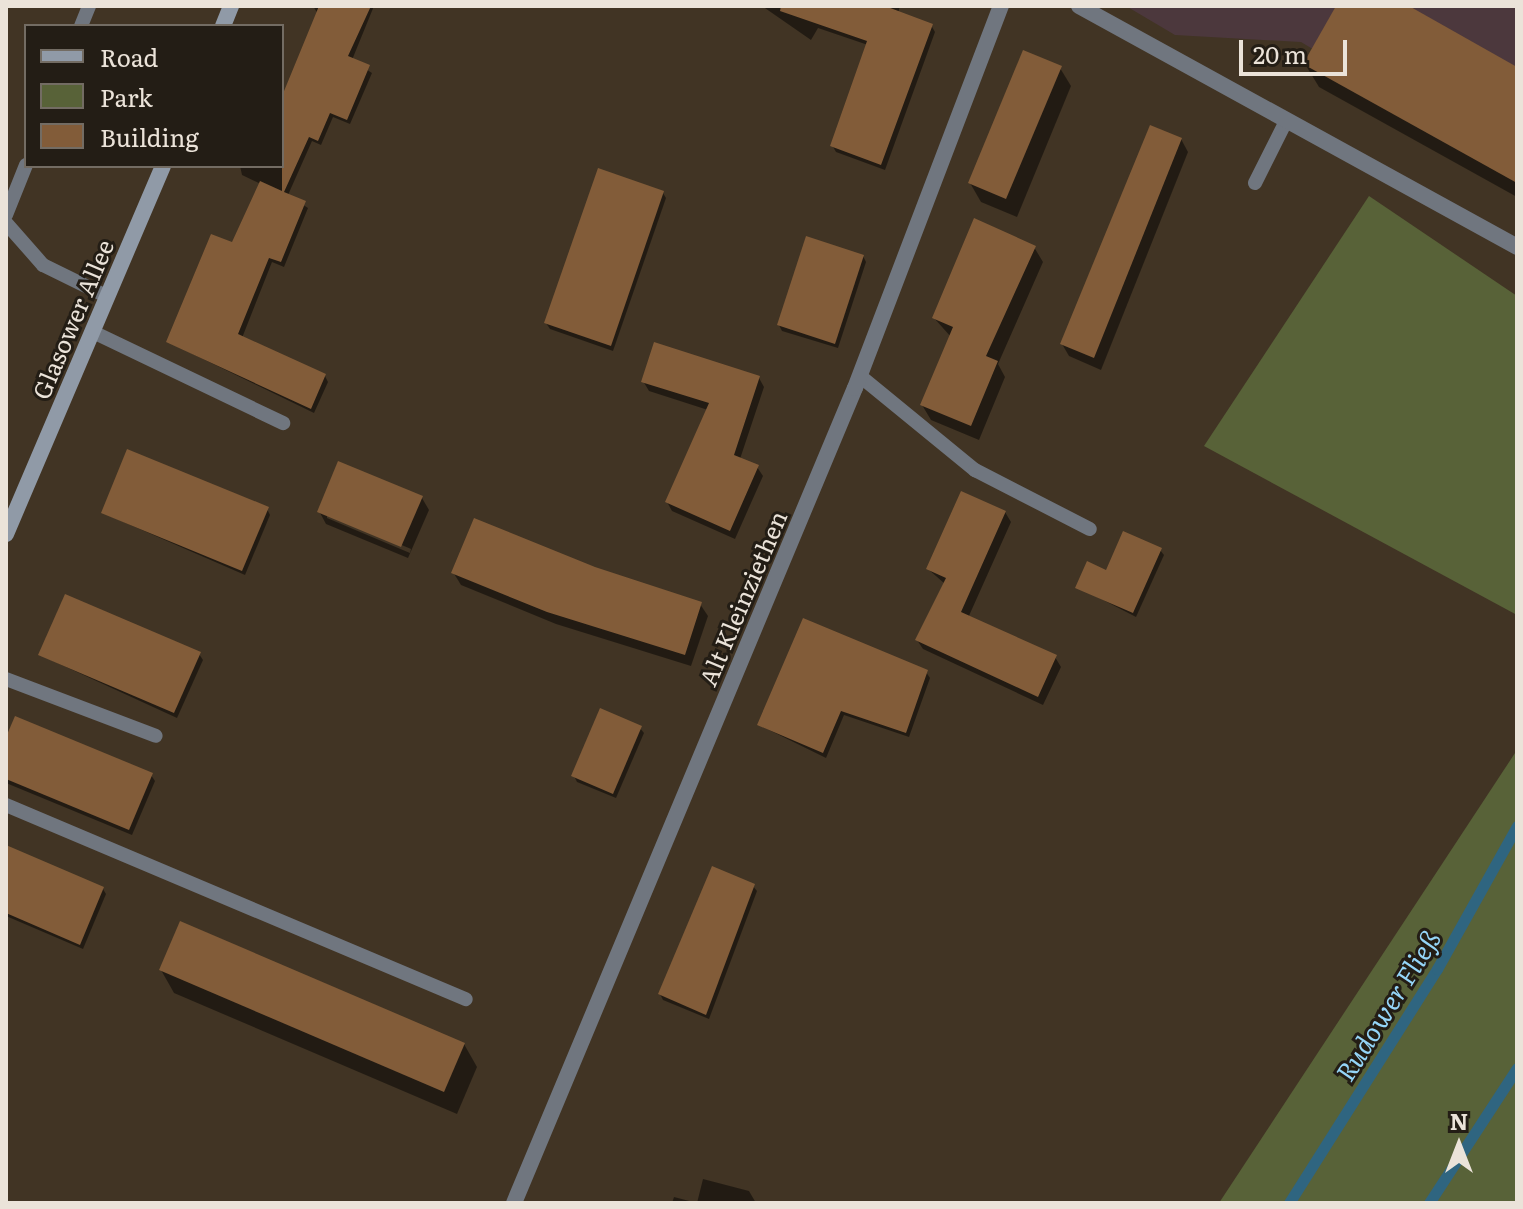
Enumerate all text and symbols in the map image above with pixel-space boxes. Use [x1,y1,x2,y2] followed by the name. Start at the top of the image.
[24,24,284,168] legend
[1243,24,1351,74] scale bar
[1253,36,1307,71] text: 20 m
[100,39,158,74] text: Road
[100,79,153,114] text: Park
[100,119,199,154] text: Building
[25,235,119,403] street label: Glasower Allee
[692,506,792,690] street label: Alt Kleinziethen
[1328,924,1446,1086] water label: Rudower Fließ
[1450,1104,1468,1137] text: N
[1419,1105,1499,1185] north arrow

